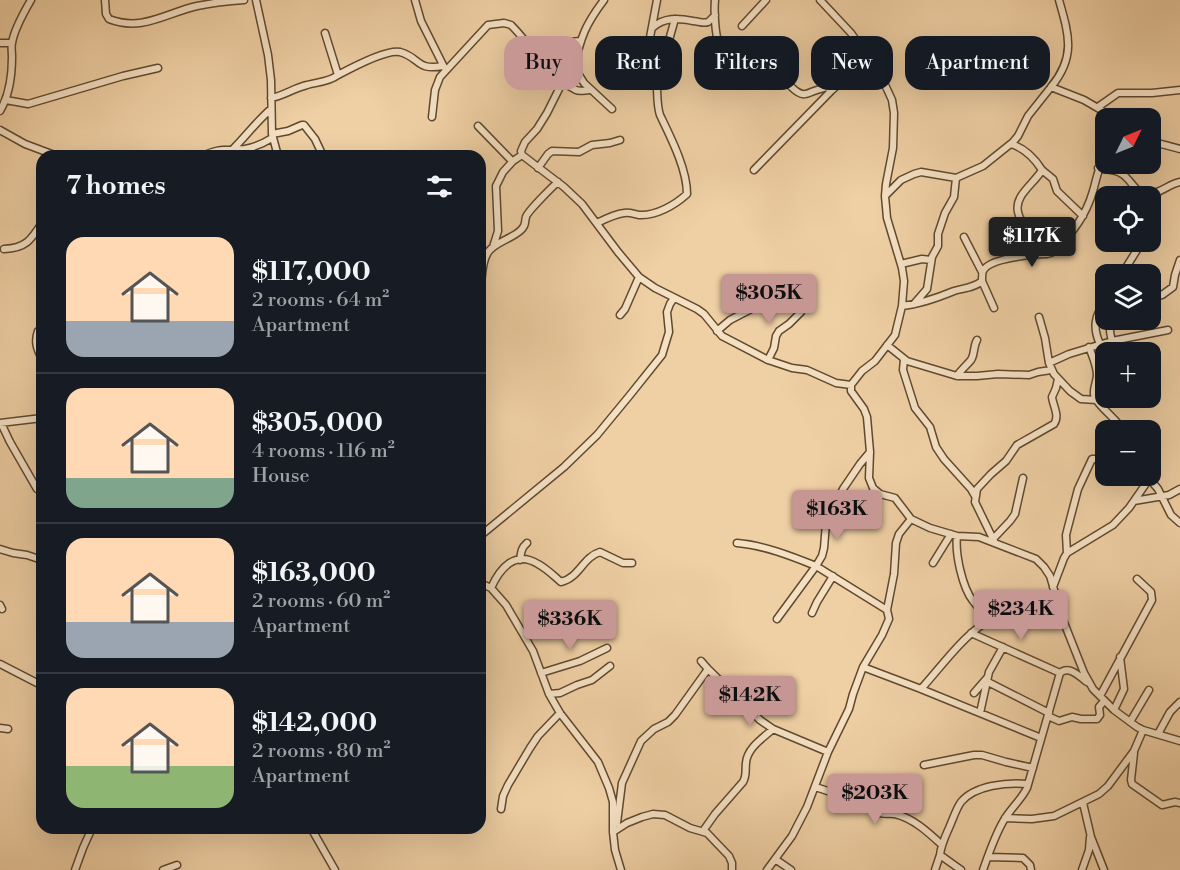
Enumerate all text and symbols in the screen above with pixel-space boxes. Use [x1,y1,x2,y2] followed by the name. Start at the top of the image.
[504,36,583,90] chip: Buy
[595,36,682,90] chip: Rent
[694,36,799,90] chip: Filters
[811,36,893,90] chip: New
[905,36,1050,90] chip: Apartment
[1095,108,1161,174] north arrow
[1095,108,1161,486] map controls
[66,170,166,202] text: 7 homes
[423,170,456,203] icon: filters
[1095,186,1161,252] button: locate
[990,217,1074,268] pin: $117K
[1003,224,1061,249] text: $117K
[252,256,371,288] text: $117,000
[114,261,186,333] icon: home
[1095,264,1161,330] button: layers
[727,274,811,325] pin: $305K
[735,281,803,306] text: $305K
[252,288,389,313] text: 2 rooms · 64 m²
[252,313,350,338] text: Apartment
[1095,342,1161,408] button: +
[252,407,383,439] text: $305,000
[114,412,186,484] icon: home
[1095,420,1161,486] button: −
[252,439,395,464] text: 4 rooms · 116 m²
[252,464,310,489] text: House
[795,490,879,541] pin: $163K
[806,497,868,522] text: $163K
[252,557,376,589] text: $163,000
[114,562,186,634] icon: home
[252,589,390,614] text: 2 rooms · 60 m²
[979,590,1063,641] pin: $234K
[988,597,1054,622] text: $234K
[528,600,612,651] pin: $336K
[538,607,602,632] text: $336K
[252,614,350,639] text: Apartment
[708,676,792,727] pin: $142K
[719,683,781,708] text: $142K
[252,707,377,739] text: $142,000
[114,712,186,784] icon: home
[252,739,390,764] text: 2 rooms · 80 m²
[252,764,350,789] text: Apartment
[833,774,917,825] pin: $203K
[841,781,909,806] text: $203K

